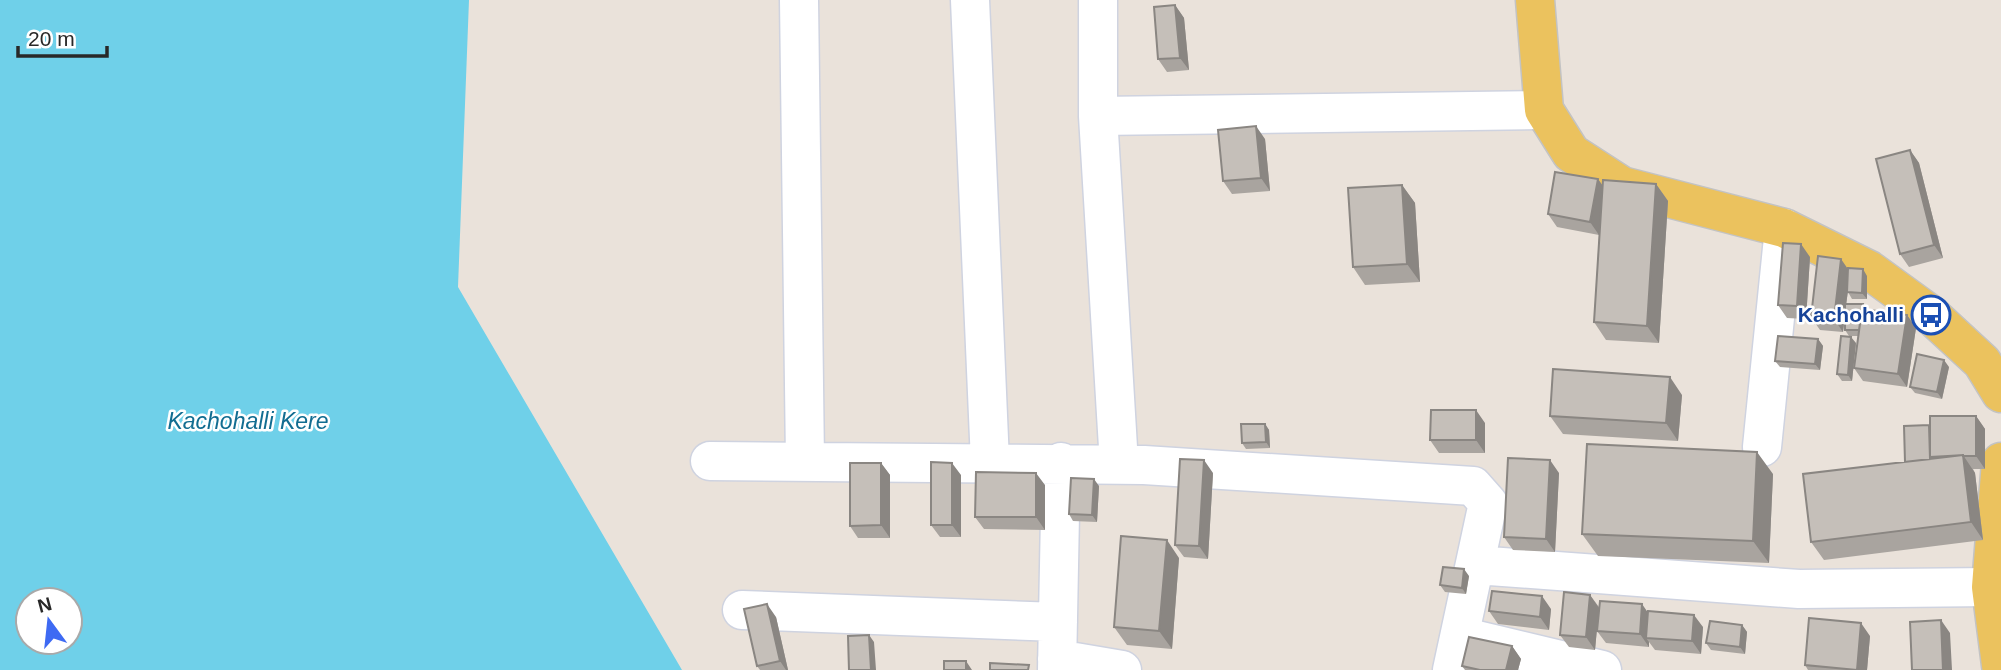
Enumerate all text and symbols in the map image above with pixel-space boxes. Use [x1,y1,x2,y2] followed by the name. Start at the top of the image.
[18,14,107,58] scale bar
[28,27,75,50] text: 20 m
[1910,294,1952,336] bus stop icon: Kachohalli
[1798,303,1904,326] place label: Kachohalli
[167,408,329,434] water label: Kachohalli Kere
[14,586,84,656] north arrow
[35,593,54,617] text: N

